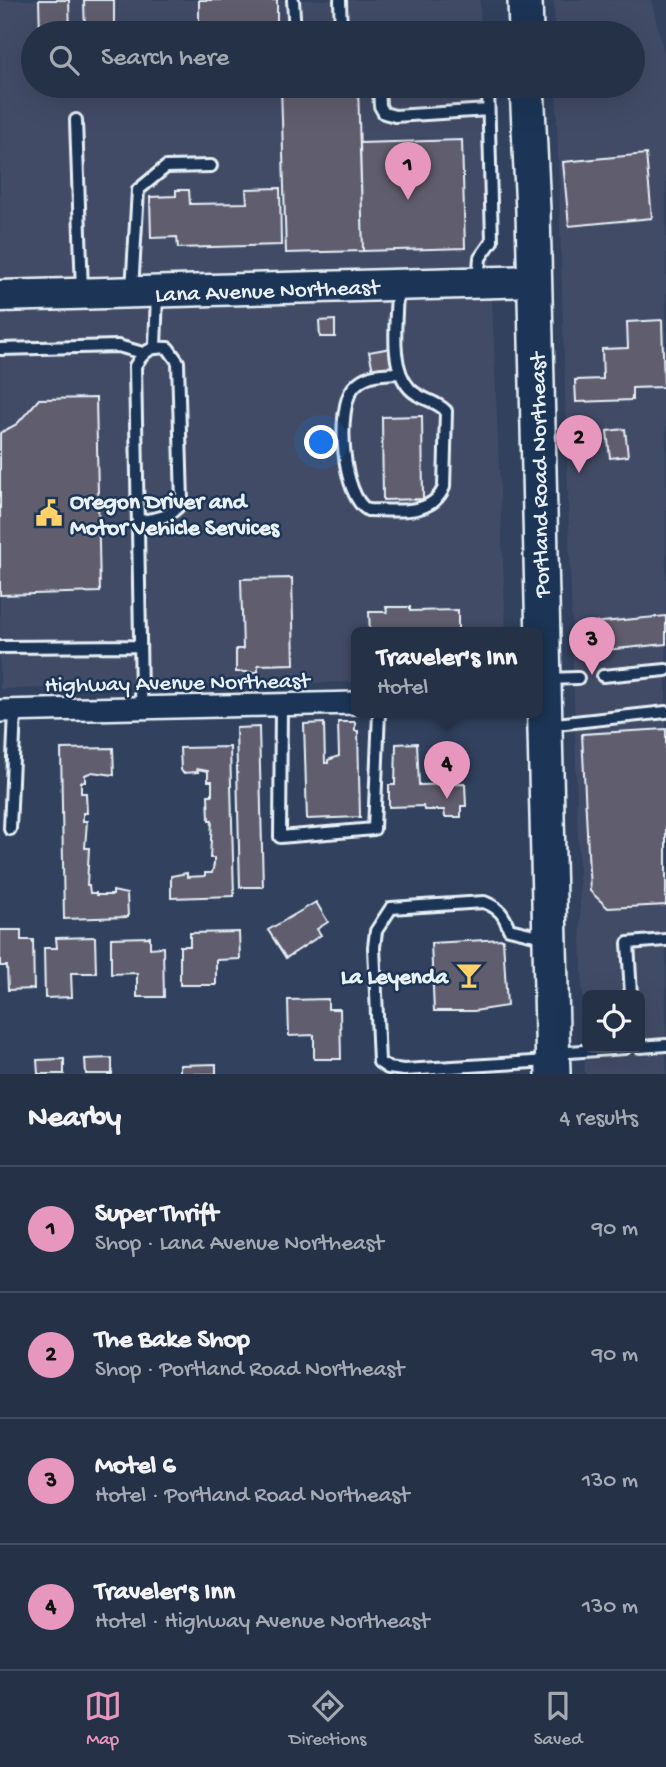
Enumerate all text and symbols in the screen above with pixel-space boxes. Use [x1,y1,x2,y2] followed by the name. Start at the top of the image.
[21,21,645,98] search box
[45,41,83,79] icon: search
[101,44,229,75] text: Search here
[385,142,431,200] pin: 1
[155,275,381,310] street label: Lana Avenue Northeast
[526,351,557,599] street label: Portland Road Northeast
[556,415,602,473] pin: 2
[304,425,338,459] your location
[70,490,281,543] place label: Oregon Driver and Motor Vehicle Services
[34,498,64,528] public building icon: Oregon Driver and Motor Vehicle Services
[569,617,615,675] pin: 3
[351,627,543,718] popup
[377,644,517,675] text: Traveler's Inn
[44,669,311,700] street label: Highway Avenue Northeast
[377,675,428,702] text: Hotel
[424,741,470,799] pin: 4
[454,960,484,990] bar icon: La Leyenda
[341,965,449,992] place label: La Leyenda
[582,990,645,1053] map controls
[582,990,645,1053] button: locate
[28,1102,121,1137] text: Nearby
[559,1106,638,1133] text: 4 results
[95,1200,218,1231] text: Super Thrift
[46,1216,56,1243] text: 1
[592,1216,638,1243] text: 90 m
[95,1231,384,1258] text: Shop · Lana Avenue Northeast
[95,1326,250,1357] text: The Bake Shop
[45,1342,57,1369] text: 2
[592,1342,638,1369] text: 90 m
[95,1357,404,1384] text: Shop · Portland Road Northeast
[95,1452,176,1483] text: Motel 6
[45,1468,57,1495] text: 3
[582,1468,638,1495] text: 130 m
[95,1483,409,1510] text: Hotel · Portland Road Northeast
[95,1578,235,1609] text: Traveler's Inn
[46,1594,56,1621] text: 4
[582,1594,638,1621] text: 130 m
[95,1609,429,1636] text: Hotel · Highway Avenue Northeast
[84,1687,122,1752] tab: Map
[289,1687,366,1752] tab: Directions
[534,1687,582,1752] tab: Saved

